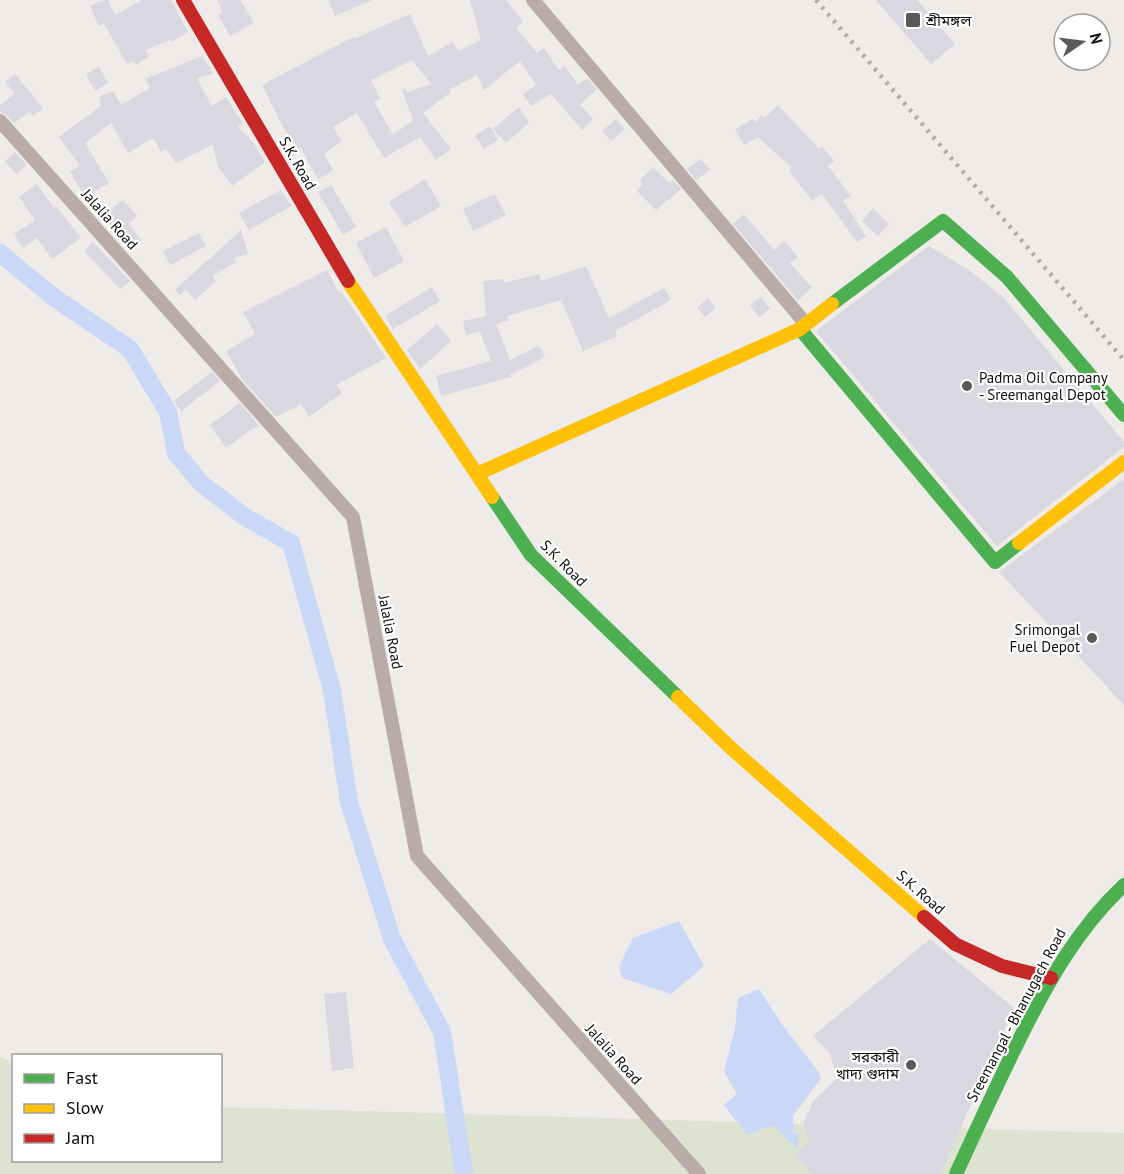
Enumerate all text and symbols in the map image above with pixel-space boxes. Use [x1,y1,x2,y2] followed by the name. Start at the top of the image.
[904,11,922,29] marker: শ্রীমঙ্গল
[925,11,972,30] place label: শ্রীমঙ্গল
[1052,12,1112,72] north arrow
[1086,31,1108,46] text: N
[275,133,321,193] street label: S.K. Road
[77,184,142,253] street label: Jalalia Road
[979,368,1108,404] place label: Padma Oil Company - Sreemangal Depot
[960,379,974,393] marker: Padma Oil Company - Sreemangal Depot
[537,536,591,590] street label: S.K. Road
[374,592,408,671] street label: Jalalia Road
[1009,620,1081,656] place label: Srimongal Fuel Depot
[1085,631,1099,645] marker: Srimongal Fuel Depot
[893,866,949,918] street label: S.K. Road
[962,925,1070,1105] street label: Sreemangal - Bhanugach Road
[581,1019,646,1088] street label: Jalalia Road
[836,1047,900,1083] place label: সরকারী খাদ্য গুদাম
[12,1054,222,1162] legend
[904,1058,918,1072] marker: সরকারী খাদ্য গুদাম
[66,1066,98,1089] text: Fast
[66,1096,104,1119] text: Slow
[65,1126,95,1149] text: Jam

